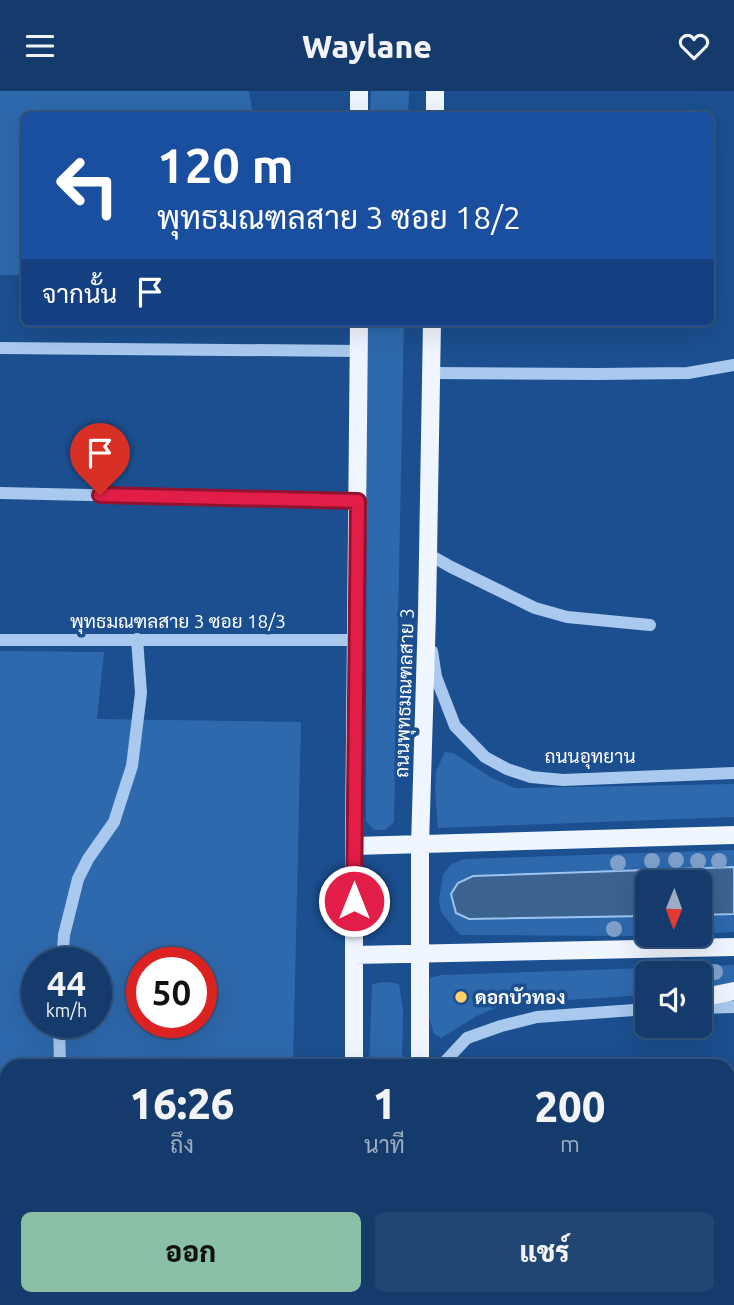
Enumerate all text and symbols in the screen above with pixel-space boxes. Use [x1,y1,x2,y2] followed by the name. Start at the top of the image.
[21,27,59,65] icon: menu
[675,27,713,65] icon: heart
[302,28,432,64] text: Waylane
[157,137,294,192] text: 120 m
[42,140,133,231] icon: left
[157,199,521,235] text: พุทธมณฑลสาย 3 ซอย 18/2
[131,273,169,311] icon: arrive
[42,279,117,308] text: จากนั้น
[70,423,130,495] pin
[81,434,119,472] icon: arrive
[390,608,420,778] street label: ถนนพุทธมณฑลสาย 3
[70,610,286,634] street label: พุทธมณฑลสาย 3 ซอย 18/3
[544,745,636,769] street label: ถนนอุทยาน
[317,864,391,938] position arrow
[635,870,712,947] north arrow
[635,870,712,1038] map controls
[126,947,217,1038] speed limit sign: 50
[635,961,712,1038] button: sound
[47,963,86,1003] text: 44
[475,986,565,1008] place label: ดอกบัวทอง
[453,989,469,1005] marker: ดอกบัวทอง
[46,1000,87,1020] text: km/h
[129,1080,235,1127] text: 16:26
[373,1080,396,1127] text: 1
[534,1083,606,1130] text: 200
[560,1131,580,1156] text: m
[170,1132,194,1157] text: ถึง
[364,1132,405,1157] text: นาที
[21,1212,361,1292] button: ออก
[375,1212,714,1292] button: แชร์

